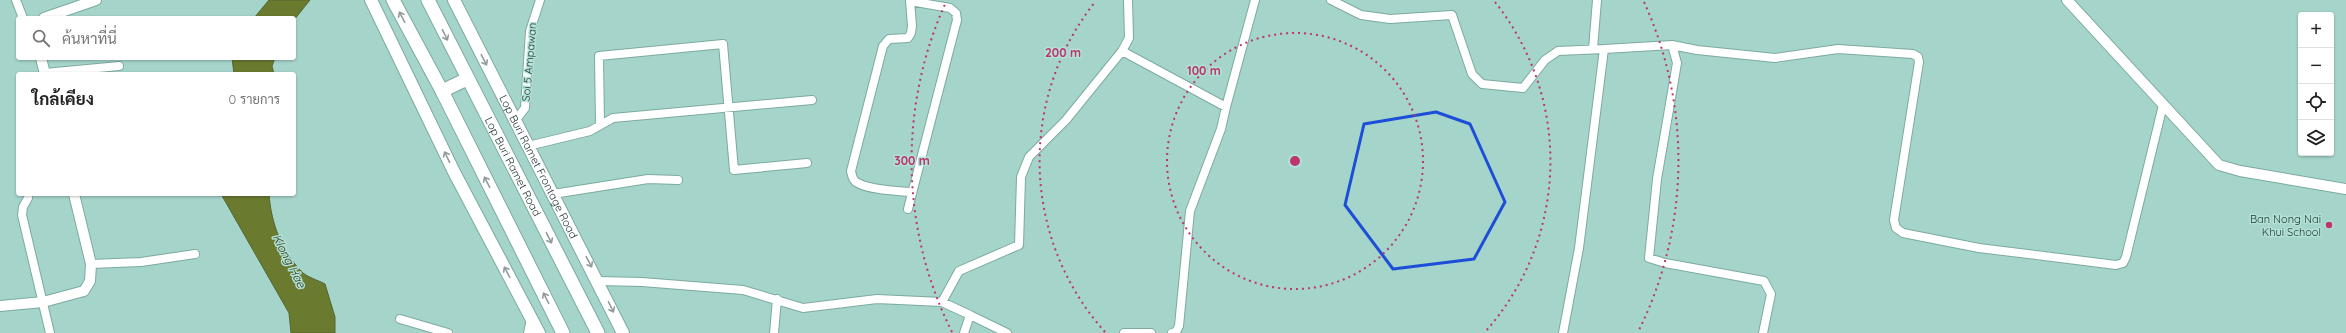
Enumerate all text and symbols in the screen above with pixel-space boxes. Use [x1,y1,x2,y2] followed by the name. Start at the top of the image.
[398,11,405,23] one-way arrow
[2298,12,2334,156] map controls
[2298,12,2334,48] button: +
[16,16,296,60] search box
[519,22,539,102] street label: Soi 5 Ampawan
[30,27,52,49] icon: search
[62,29,117,48] text: ค้นหาที่นี่
[442,29,449,41] one-way arrow
[1045,45,1081,60] text: 200 m
[2298,48,2334,84] button: −
[481,54,488,66] one-way arrow
[1187,63,1221,78] text: 100 m
[2298,84,2334,120] button: locate
[32,88,94,109] text: ใกล้เคียง
[229,91,280,107] text: 0 รายการ
[496,93,581,241] street label: Lop Buri Ramet Frontage Road
[482,115,544,219] street label: Lop Buri Ramet Road
[2298,120,2334,156] button: layers
[443,151,450,163] one-way arrow
[894,153,930,168] text: 300 m
[1288,154,1302,168] centre of rings
[483,176,490,188] one-way arrow
[2250,212,2321,239] place label: Ban Nong Nai Khui School
[2324,220,2334,230] marker: Ban Nong Nai Khui School
[270,231,310,291] water label: Klong Hae
[546,231,554,243] one-way arrow
[585,256,593,268] one-way arrow
[503,266,510,278] one-way arrow
[541,292,549,304] one-way arrow
[608,301,615,313] one-way arrow

